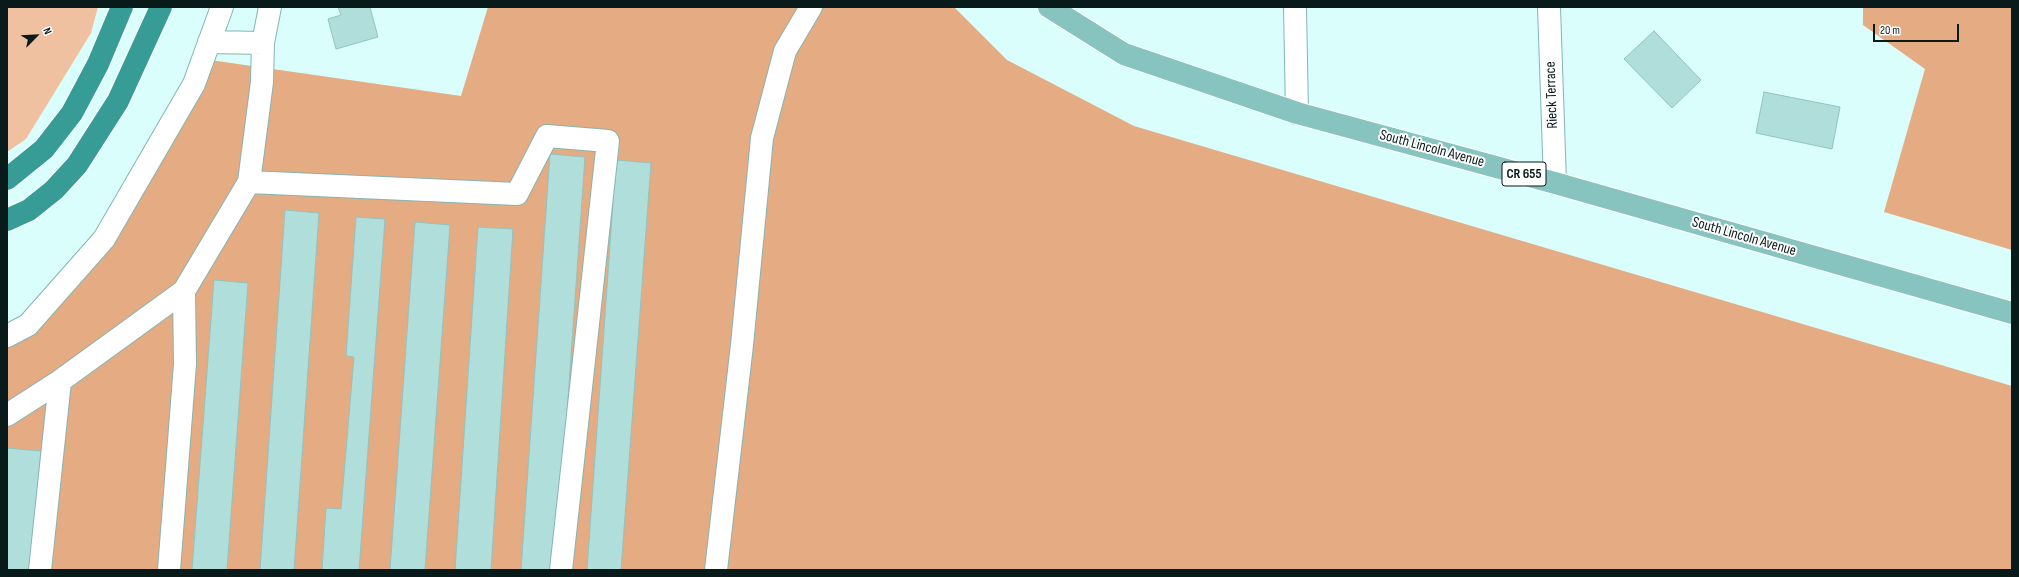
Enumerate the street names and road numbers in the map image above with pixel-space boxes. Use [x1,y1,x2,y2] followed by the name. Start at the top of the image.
[1542,61,1562,129] street label: Rieck Terrace
[1378,126,1486,172] street label: South Lincoln Avenue
[1502,162,1546,186] road number: CR 655
[1690,214,1798,260] street label: South Lincoln Avenue

